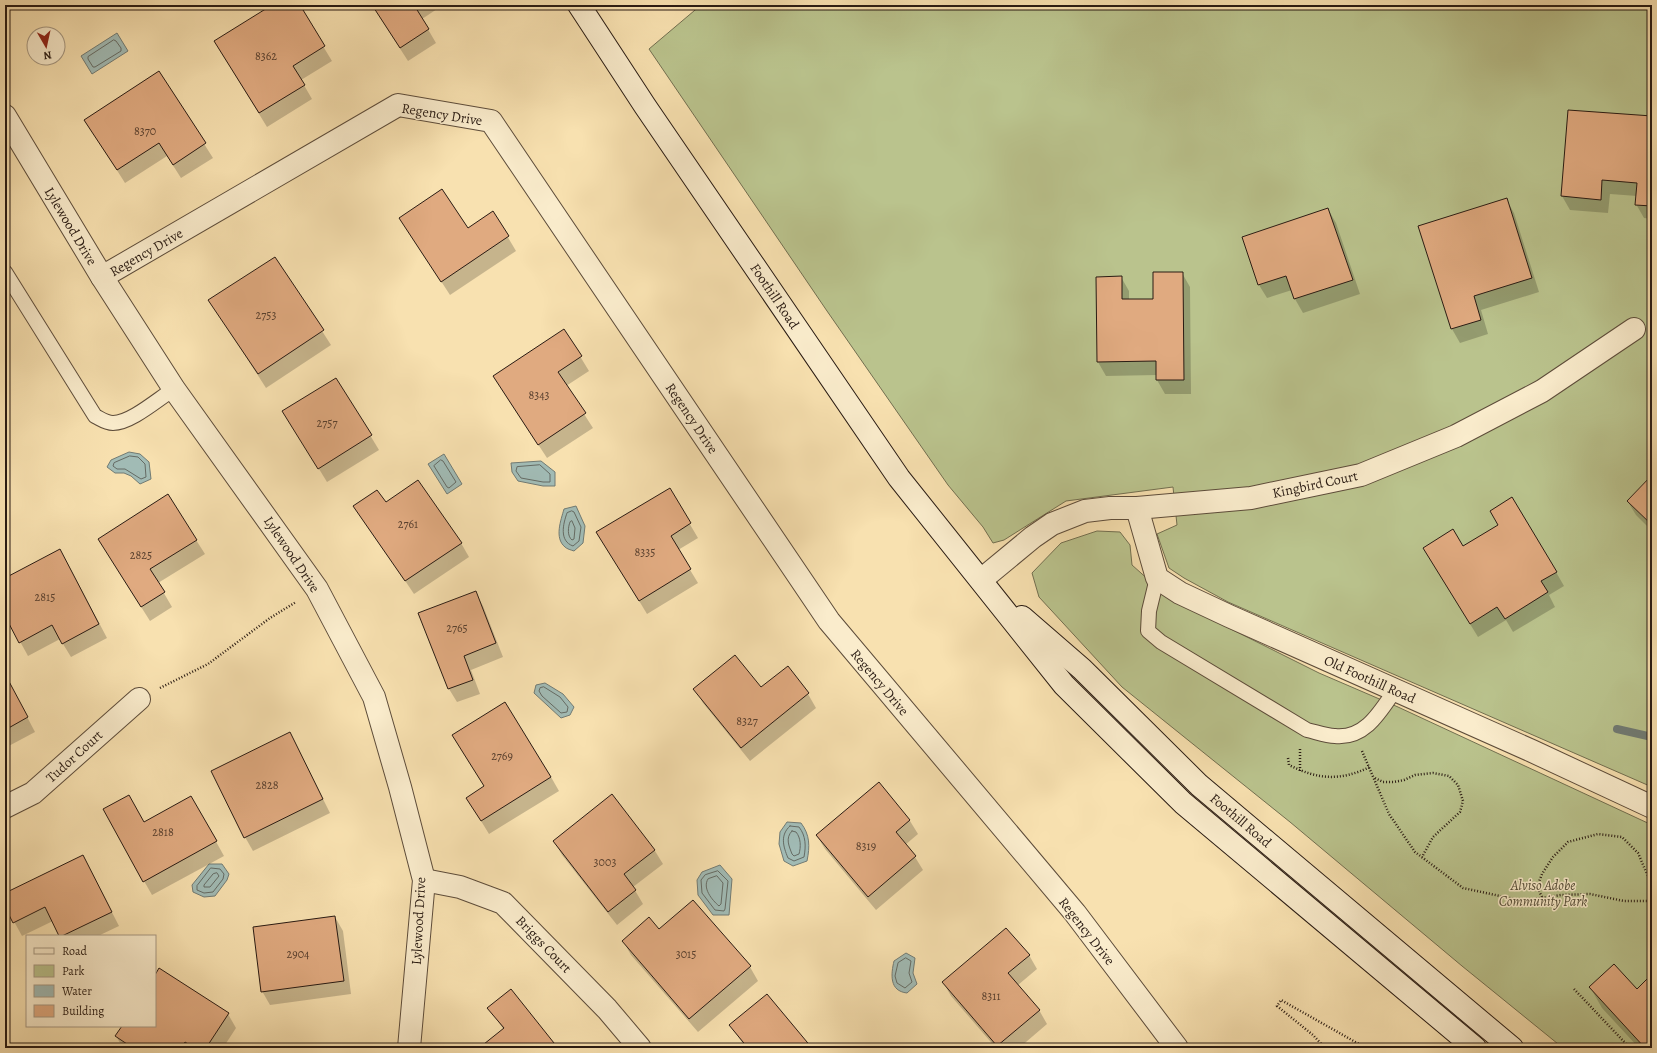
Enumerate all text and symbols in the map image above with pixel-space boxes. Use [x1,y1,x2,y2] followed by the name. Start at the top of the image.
[26,26,66,66] north arrow
[42,47,53,63] text: N
[255,48,277,64] house number: 8362
[400,99,484,130] street label: Regency Drive
[134,123,156,139] house number: 8370
[40,184,101,269] street label: Lylewood Drive
[106,224,186,281] street label: Regency Drive
[746,260,804,333] street label: Foothill Road
[256,307,276,323] house number: 2753
[661,379,722,457] street label: Regency Drive
[528,387,550,403] house number: 8343
[317,415,338,431] house number: 2757
[1271,466,1360,503] street label: Kingbird Court
[259,512,324,596] street label: Lylewood Drive
[398,516,418,532] house number: 2761
[635,544,655,560] house number: 8335
[130,547,152,563] house number: 2825
[35,589,55,605] house number: 2815
[446,620,468,636] house number: 2765
[846,645,913,720] street label: Regency Drive
[1321,651,1419,708] street label: Old Foothill Road
[736,713,759,729] house number: 8327
[42,725,107,787] street label: Tudor Court
[491,748,513,764] house number: 2769
[255,777,279,793] house number: 2828
[1206,789,1276,852] street label: Foothill Road
[152,824,174,840] house number: 2818
[856,838,876,854] house number: 8319
[594,854,616,870] house number: 3003
[1499,876,1587,911] park label: Alviso Adobe Community Park
[407,877,430,966] street label: Lylewood Drive
[1054,893,1119,969] street label: Regency Drive
[511,912,576,977] street label: Briggs Court
[26,935,156,1027] legend
[62,943,88,959] text: Road
[287,946,310,962] house number: 2904
[676,946,696,962] house number: 3015
[62,963,85,979] text: Park
[61,983,92,999] text: Water
[981,988,1001,1004] house number: 8311
[62,1003,104,1019] text: Building

